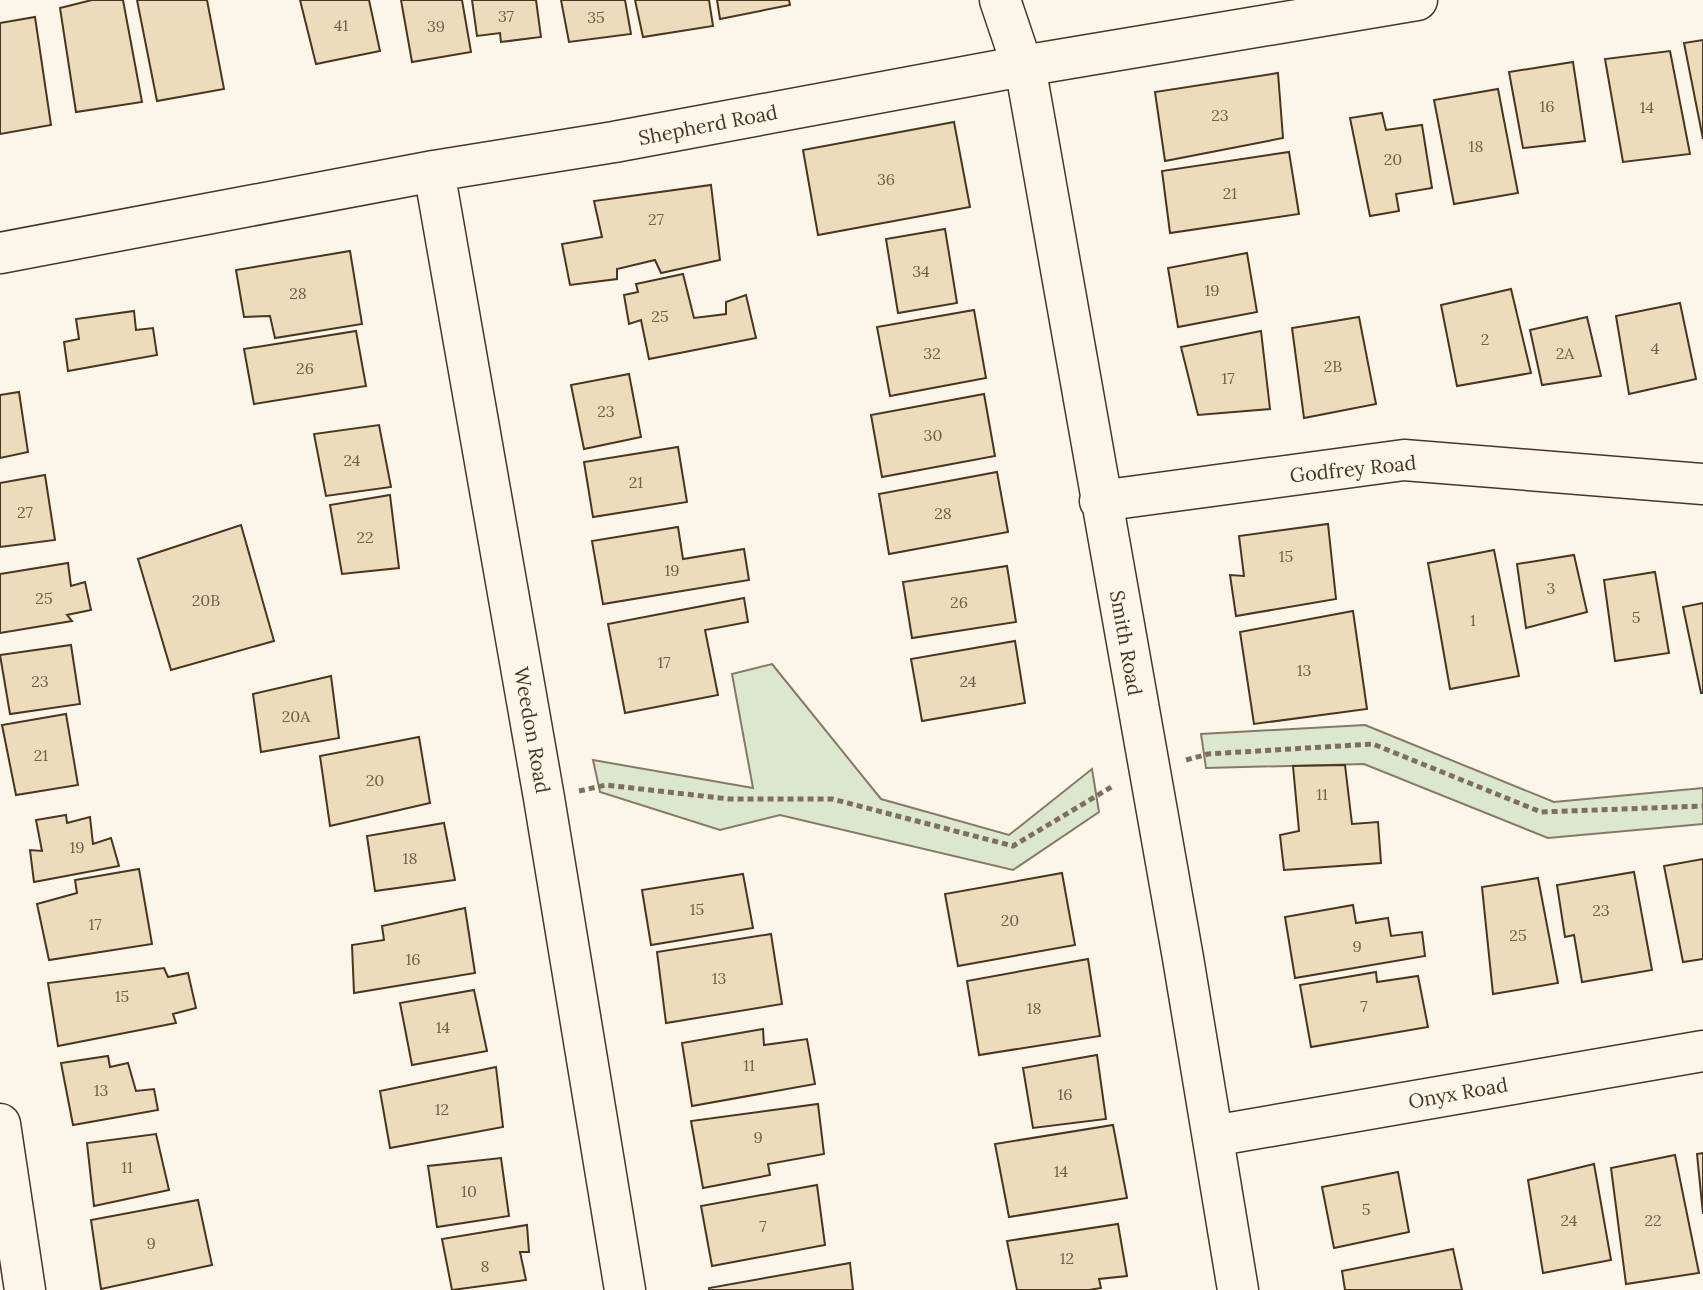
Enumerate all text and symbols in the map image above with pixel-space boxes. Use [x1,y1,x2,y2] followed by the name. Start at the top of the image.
[498,6,515,26] house number: 37
[587,7,605,27] house number: 35
[334,15,348,35] house number: 41
[427,16,445,36] house number: 39
[1539,96,1555,116] house number: 16
[1640,97,1655,117] house number: 14
[636,99,780,150] street label: Shepherd Road
[1211,105,1229,125] house number: 23
[1469,136,1483,156] house number: 18
[1384,149,1402,169] house number: 20
[877,169,895,189] house number: 36
[1223,183,1237,203] house number: 21
[648,209,665,229] house number: 27
[912,261,930,281] house number: 34
[1204,280,1220,300] house number: 19
[289,283,307,303] house number: 28
[651,306,669,326] house number: 25
[1481,329,1489,349] house number: 2
[1651,338,1660,358] house number: 4
[923,343,941,363] house number: 32
[1556,343,1575,363] house number: 2A
[1324,356,1342,376] house number: 2B
[296,358,314,378] house number: 26
[1221,368,1235,388] house number: 17
[597,401,615,421] house number: 23
[924,425,942,445] house number: 30
[1288,449,1418,488] street label: Godfrey Road
[344,450,361,470] house number: 24
[629,472,643,492] house number: 21
[17,502,34,522] house number: 27
[934,503,952,523] house number: 28
[356,527,374,547] house number: 22
[1279,546,1293,566] house number: 15
[664,560,680,580] house number: 19
[1547,578,1556,598] house number: 3
[35,588,53,608] house number: 25
[1105,588,1148,698] street label: Smith Road
[192,590,220,610] house number: 20B
[950,592,968,612] house number: 26
[1632,607,1640,627] house number: 5
[1470,610,1476,630] house number: 1
[657,652,671,672] house number: 17
[1297,660,1311,680] house number: 13
[509,665,556,795] street label: Weedon Road
[31,671,49,691] house number: 23
[960,671,977,691] house number: 24
[282,706,311,726] house number: 20A
[34,745,48,765] house number: 21
[366,770,384,790] house number: 20
[1316,784,1328,804] house number: 11
[69,837,85,857] house number: 19
[403,848,417,868] house number: 18
[690,899,704,919] house number: 15
[1592,900,1610,920] house number: 23
[1001,910,1019,930] house number: 20
[88,914,102,934] house number: 17
[1509,925,1527,945] house number: 25
[1352,936,1362,956] house number: 9
[405,949,421,969] house number: 16
[712,968,726,988] house number: 13
[115,986,129,1006] house number: 15
[1360,996,1368,1016] house number: 7
[1027,998,1041,1018] house number: 18
[436,1017,451,1037] house number: 14
[743,1055,755,1075] house number: 11
[1406,1071,1510,1114] street label: Onyx Road
[94,1080,108,1100] house number: 13
[1057,1084,1073,1104] house number: 16
[435,1099,449,1119] house number: 12
[753,1127,763,1147] house number: 9
[121,1157,133,1177] house number: 11
[1054,1161,1069,1181] house number: 14
[461,1181,477,1201] house number: 10
[1362,1199,1370,1219] house number: 5
[1561,1210,1578,1230] house number: 24
[1644,1210,1662,1230] house number: 22
[759,1216,767,1236] house number: 7
[146,1233,156,1253] house number: 9
[1060,1248,1074,1268] house number: 12
[481,1256,490,1276] house number: 8

